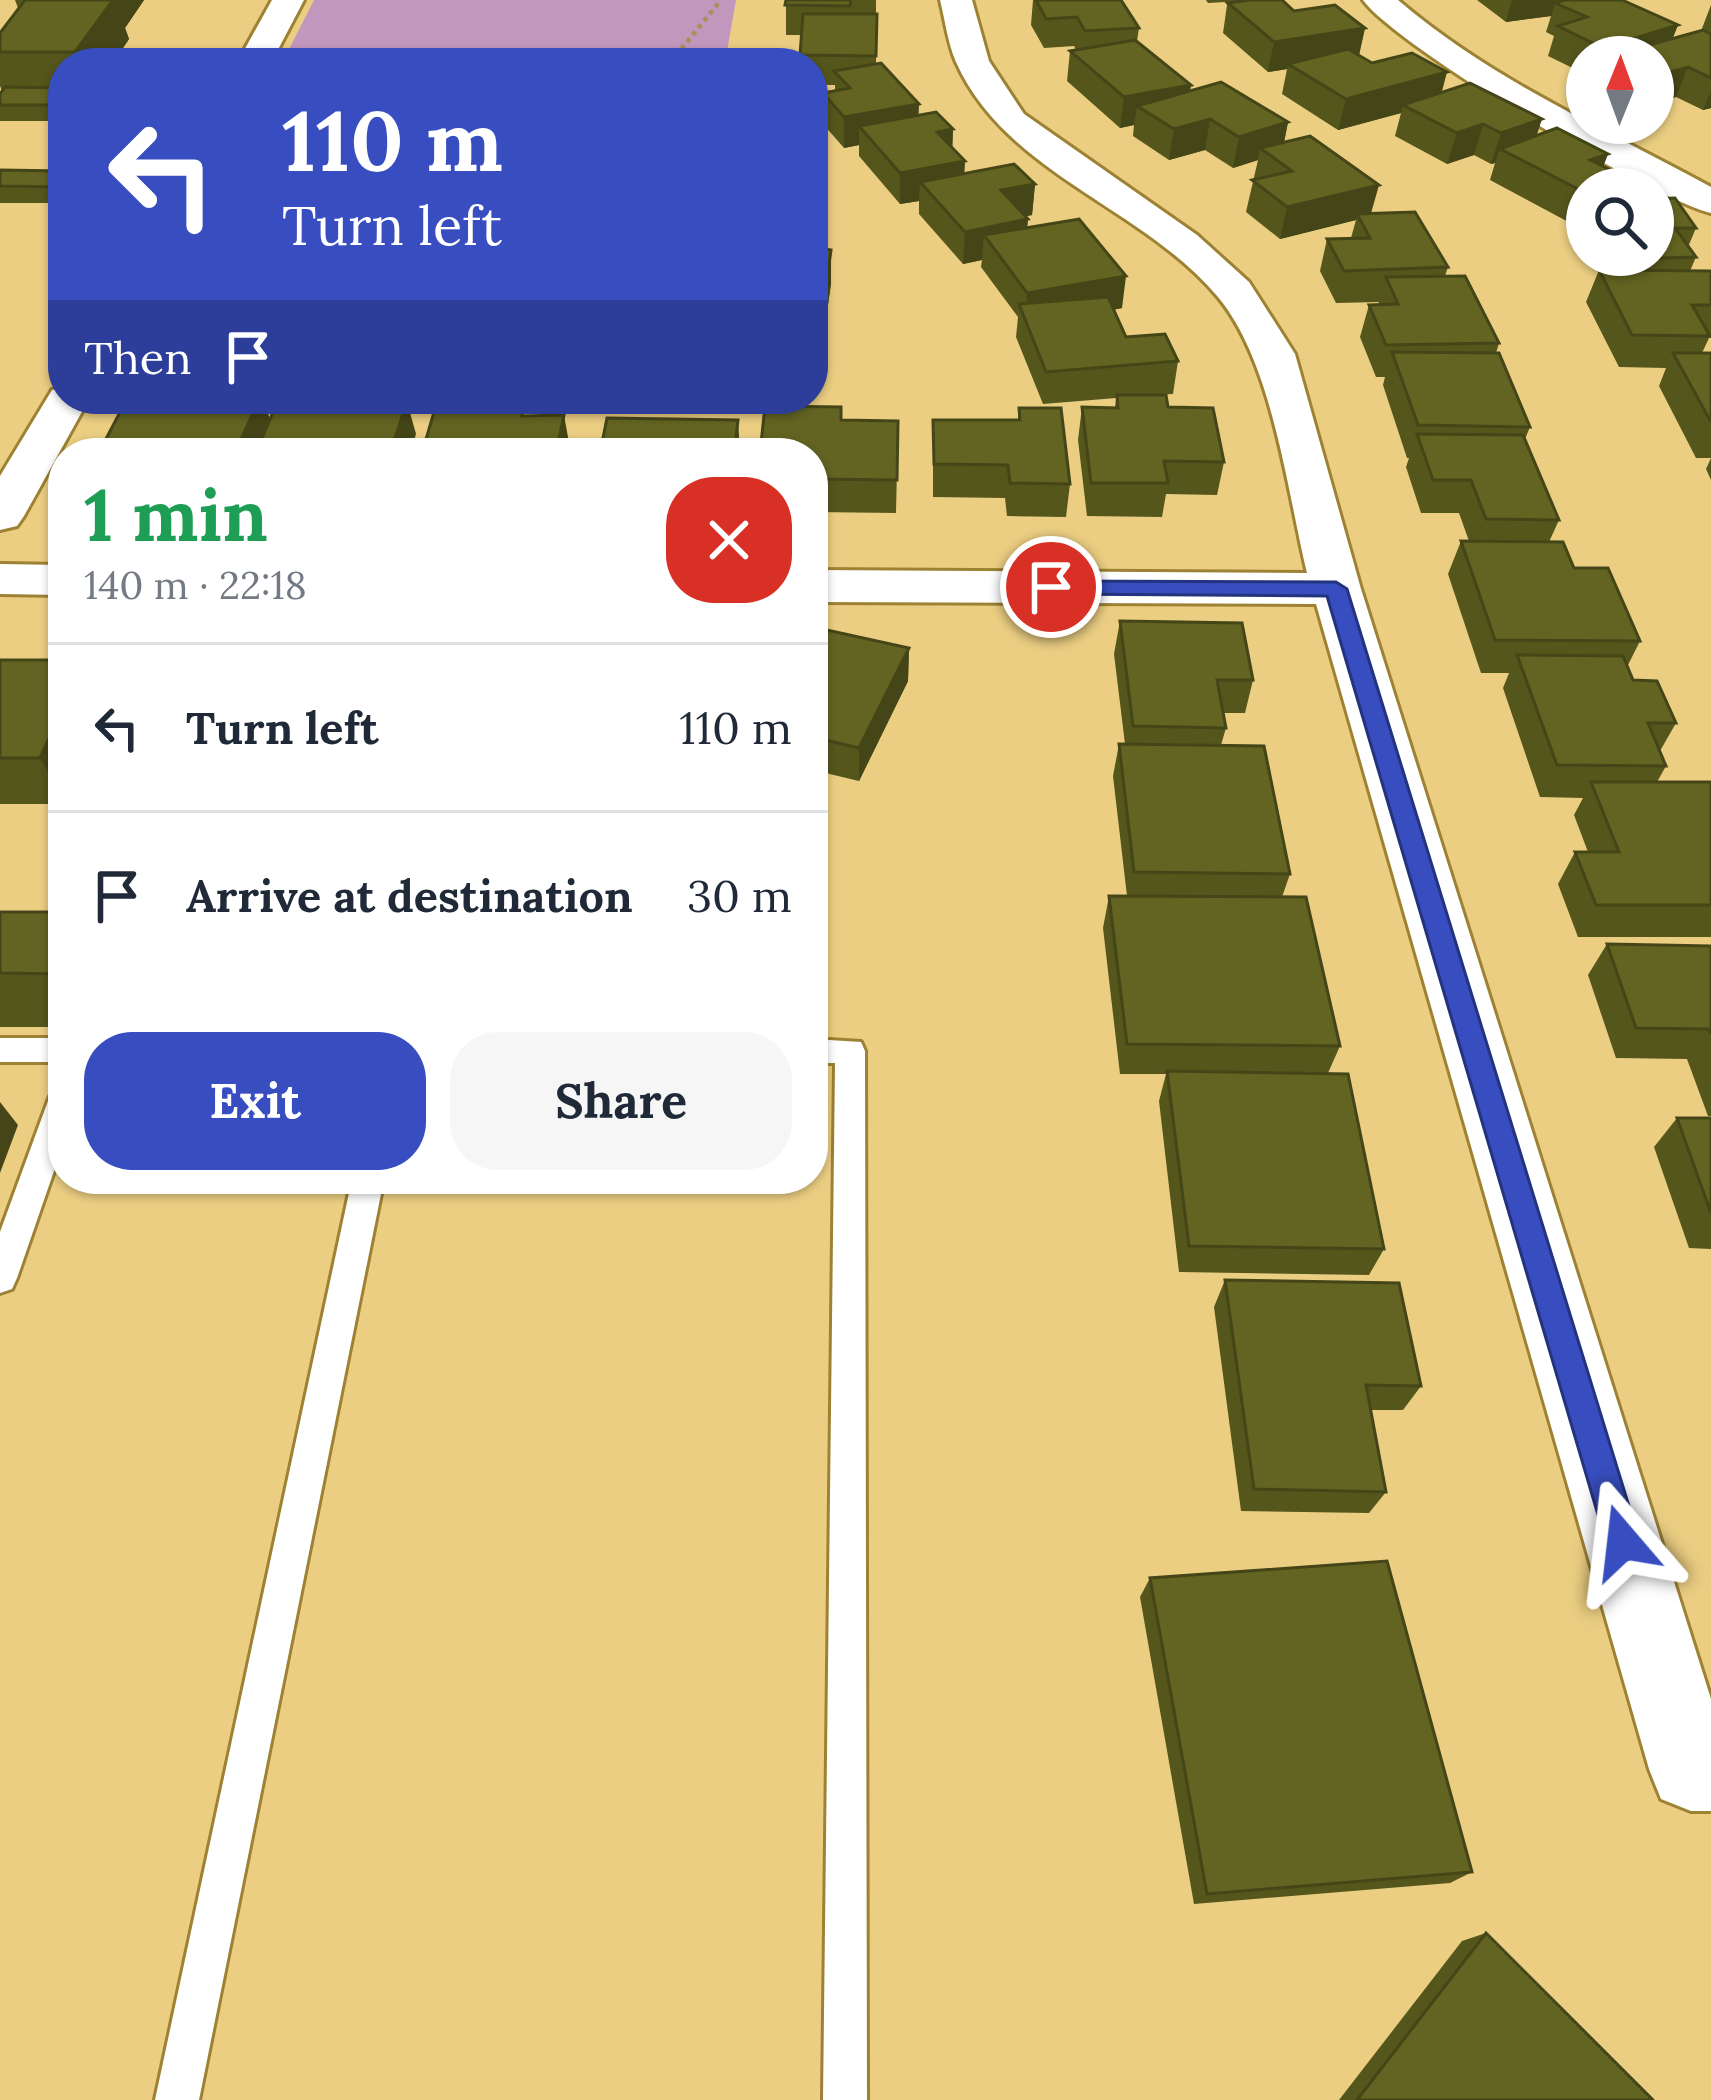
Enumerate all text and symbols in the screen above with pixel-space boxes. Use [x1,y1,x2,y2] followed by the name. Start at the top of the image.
[1566,36,1674,144] north arrow
[1566,36,1674,276] map controls
[282,86,503,194] text: 110 m
[84,96,240,252] icon: left
[1566,168,1674,276] button: search
[282,191,502,260] text: Turn left
[215,324,281,390] icon: arrive
[84,329,191,386] text: Then
[84,469,268,561] text: 1 min
[666,477,792,603] button: close
[1000,536,1102,638] pin
[1018,554,1084,620] icon: arrive
[84,560,307,610] text: 140 m · 22:18
[84,695,150,761] icon: left
[186,699,379,756] text: Turn left
[679,699,792,756] text: 110 m
[84,863,150,929] icon: arrive
[186,867,633,924] text: Arrive at destination
[687,867,792,924] text: 30 m
[84,1032,426,1170] button: Exit
[450,1032,792,1170] button: Share
[1560,1479,1686,1605] position arrow

